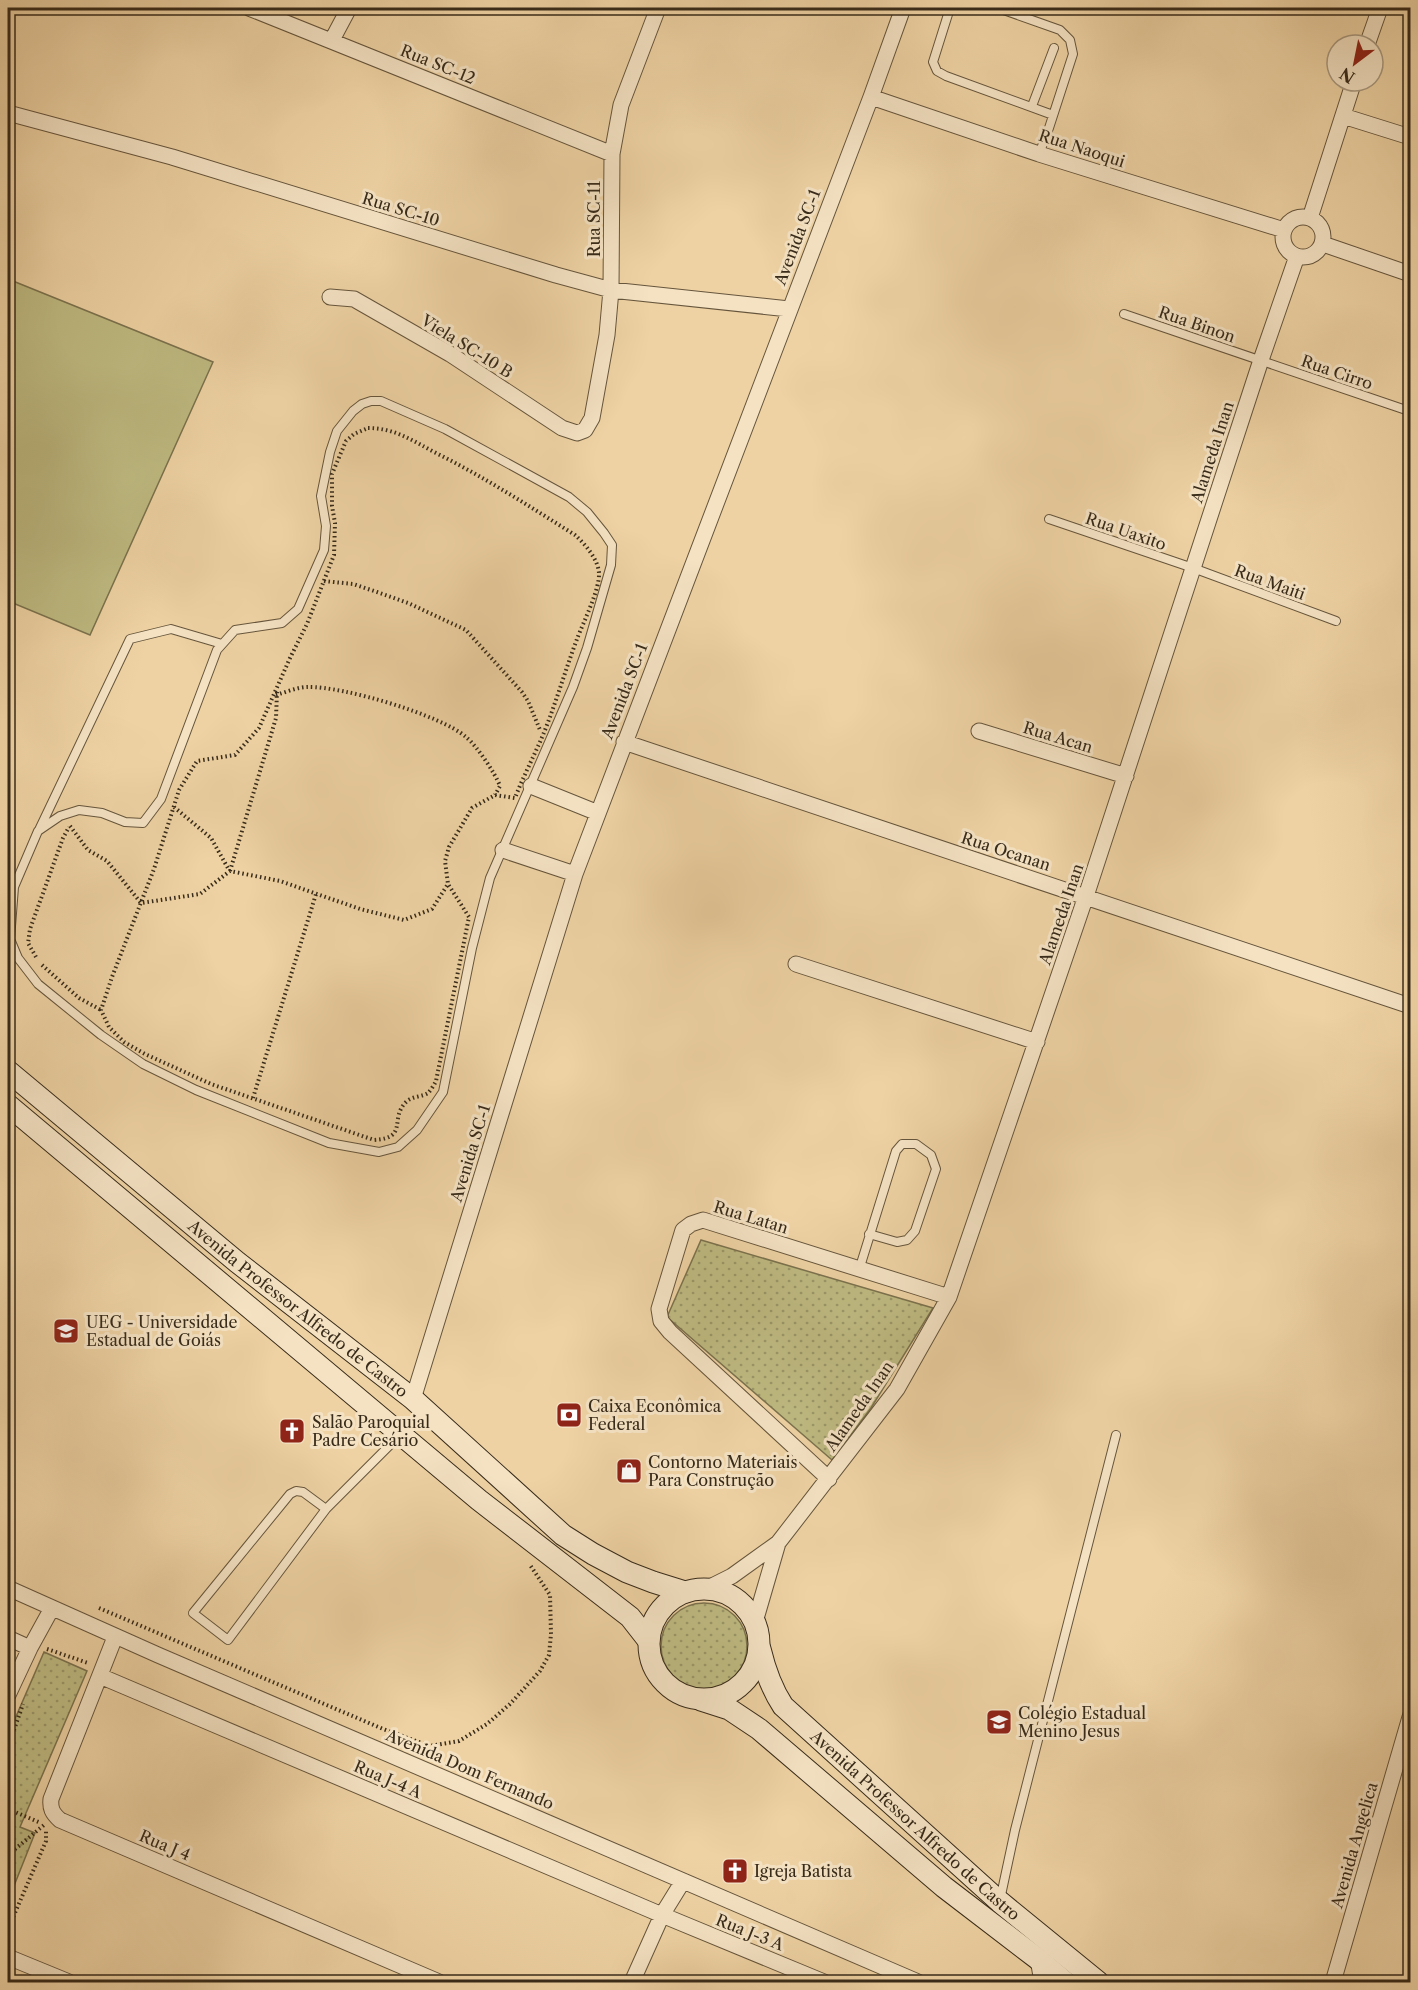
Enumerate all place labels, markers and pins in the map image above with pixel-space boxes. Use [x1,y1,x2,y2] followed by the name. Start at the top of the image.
[86,1312,237,1350] place label: UEG - Universidade Estadual de Goiás
[51,1316,81,1346] school or university icon: UEG - Universidade Estadual de Goiás
[588,1396,722,1434] place label: Caixa Econômica Federal
[554,1400,584,1430] bank icon: Caixa Econômica Federal
[312,1412,430,1450] place label: Salão Paroquial Padre Cesário
[277,1416,307,1446] church icon: Salão Paroquial Padre Cesário
[648,1452,797,1490] place label: Contorno Materiais Para Construção
[614,1456,644,1486] shop icon: Contorno Materiais Para Construção
[1018,1703,1146,1741] place label: Colégio Estadual Menino Jesus
[984,1707,1014,1737] school or university icon: Colégio Estadual Menino Jesus
[720,1856,750,1886] church icon: Igreja Batista
[754,1861,852,1881] place label: Igreja Batista

